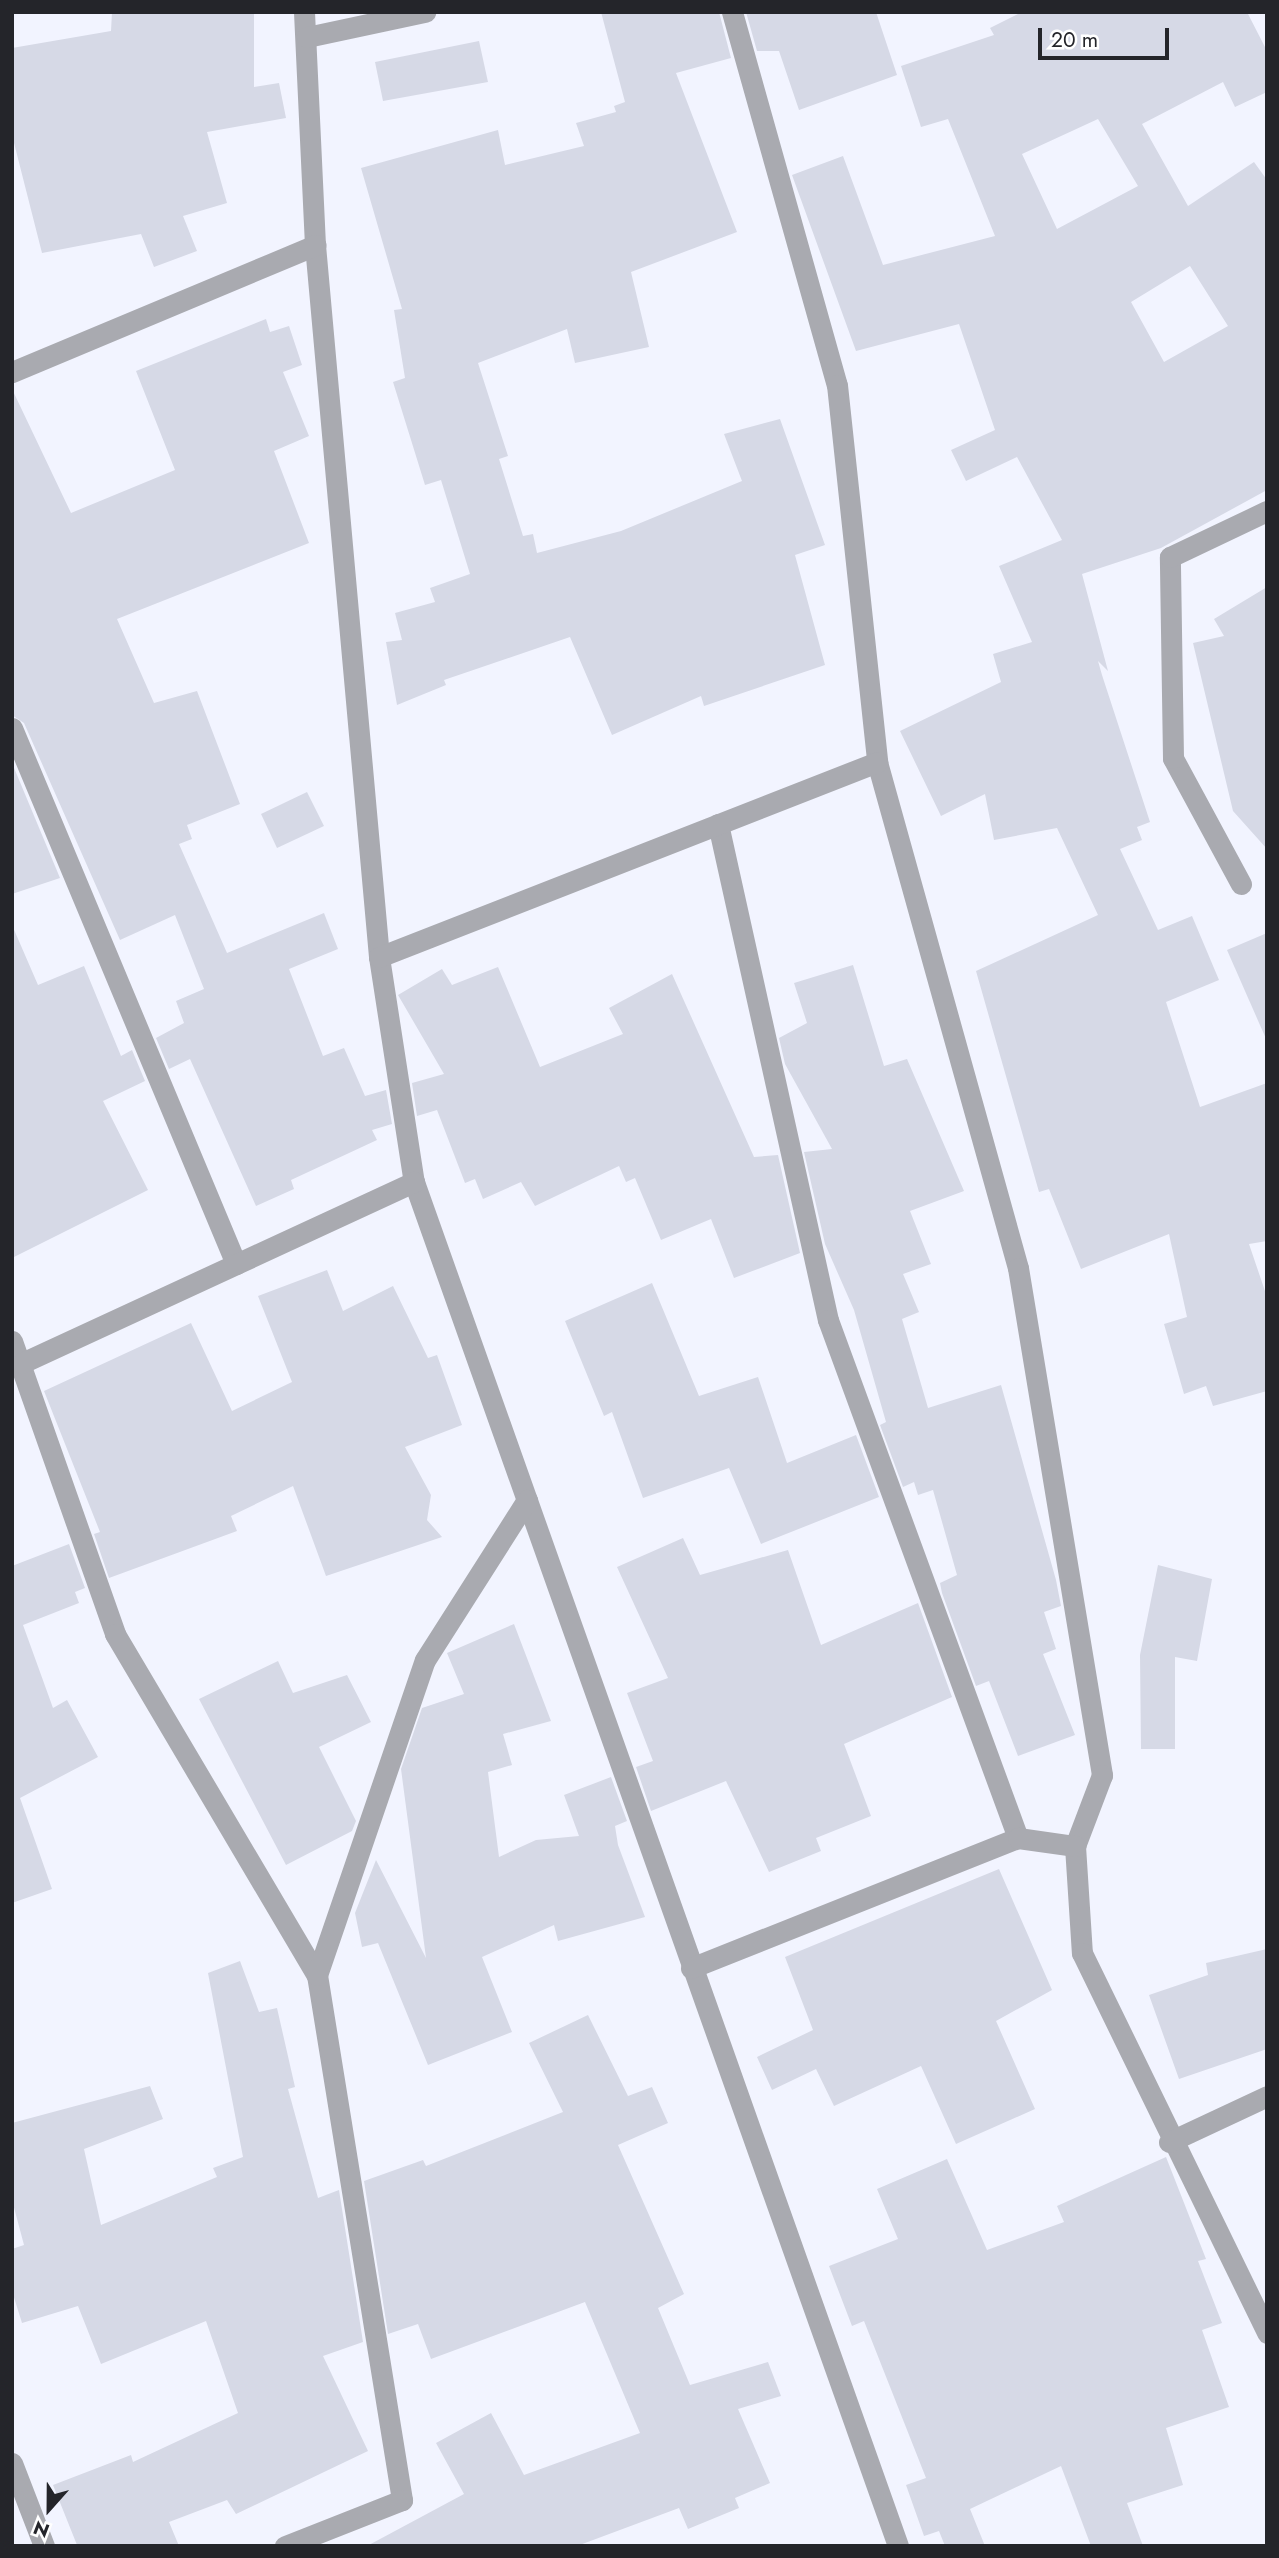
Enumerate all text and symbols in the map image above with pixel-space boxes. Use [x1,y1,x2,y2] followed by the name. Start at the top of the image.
[1041,14,1172,58] scale bar
[1051,25,1098,55] text: 20 m
[14,2474,84,2544] north arrow
[29,2514,53,2544] text: N

